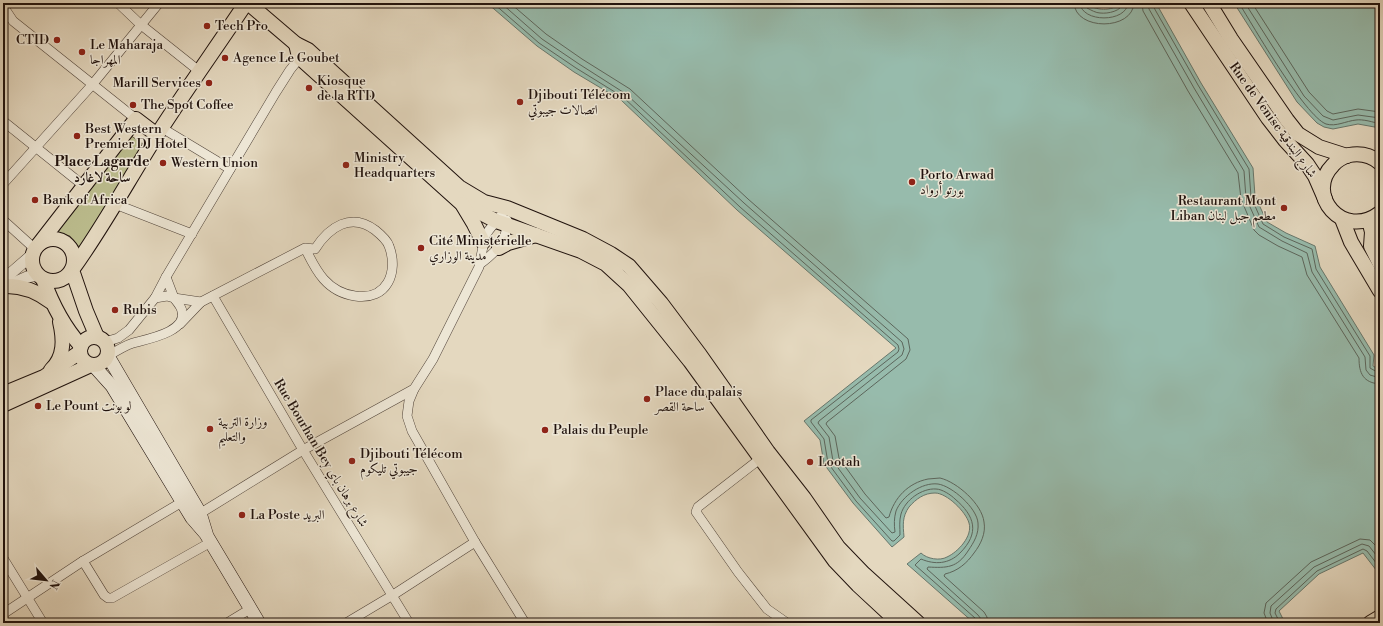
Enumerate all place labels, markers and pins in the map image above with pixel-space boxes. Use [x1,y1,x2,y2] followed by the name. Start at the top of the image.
[215,18,268,34] place label: Tech Pro
[202,21,212,31] marker: Tech Pro
[16,32,49,48] place label: CTID
[52,35,62,45] marker: CTID
[90,37,164,68] place label: Le Maharaja المهراجا
[77,47,87,57] marker: Le Maharaja المهراجا
[232,50,340,66] place label: Agence Le Goubet
[220,53,230,63] marker: Agence Le Goubet
[317,73,375,104] place label: Kiosque de la RTD
[113,75,201,91] place label: Marill Services
[204,78,214,88] marker: Marill Services
[304,83,314,93] marker: Kiosque de la RTD
[528,87,631,121] place label: Djibouti Télécom اتصالات جيبوتي
[141,97,234,113] place label: The Spot Coffee
[515,97,525,107] marker: Djibouti Télécom اتصالات جيبوتي
[128,100,138,110] marker: The Spot Coffee
[84,121,187,152] place label: Best Western Premier DJ Hotel
[72,131,82,141] marker: Best Western Premier DJ Hotel
[354,150,436,181] place label: Ministry Headquarters
[170,155,258,171] place label: Western Union
[158,158,168,168] marker: Western Union
[341,160,351,170] marker: Ministry Headquarters
[920,167,994,198] place label: Porto Arwad بورتو أرواد
[907,177,917,187] marker: Porto Arwad بورتو أرواد
[42,192,128,208] place label: Bank of Africa
[1170,193,1276,228] place label: Restaurant Mont Liban مطعم جبل لبنان
[30,195,40,205] marker: Bank of Africa
[1279,203,1289,213] marker: Restaurant Mont Liban مطعم جبل لبنان
[429,233,532,266] place label: Cité Ministérielle مدينة الوزاري
[416,243,426,253] marker: Cité Ministérielle مدينة الوزاري
[123,302,157,318] place label: Rubis
[110,305,120,315] marker: Rubis
[653,384,742,415] place label: Place du palais ساحة القصر
[642,394,652,404] marker: Place du palais ساحة القصر
[46,398,132,414] place label: Le Pount لو بونت
[33,401,43,411] marker: Le Pount لو بونت
[218,414,268,450] place label: وزارة التربية والتعليم
[553,422,649,438] place label: Palais du Peuple
[205,424,215,434] marker: وزارة التربية والتعليم
[540,425,550,435] marker: Palais du Peuple
[360,446,463,480] place label: Djibouti Télécom جيبوتي تليكوم
[818,454,861,470] place label: Lootah
[347,456,357,466] marker: Djibouti Télécom جيبوتي تليكوم
[805,457,815,467] marker: Lootah
[250,507,325,523] place label: La Poste البريد
[237,510,247,520] marker: La Poste البريد

